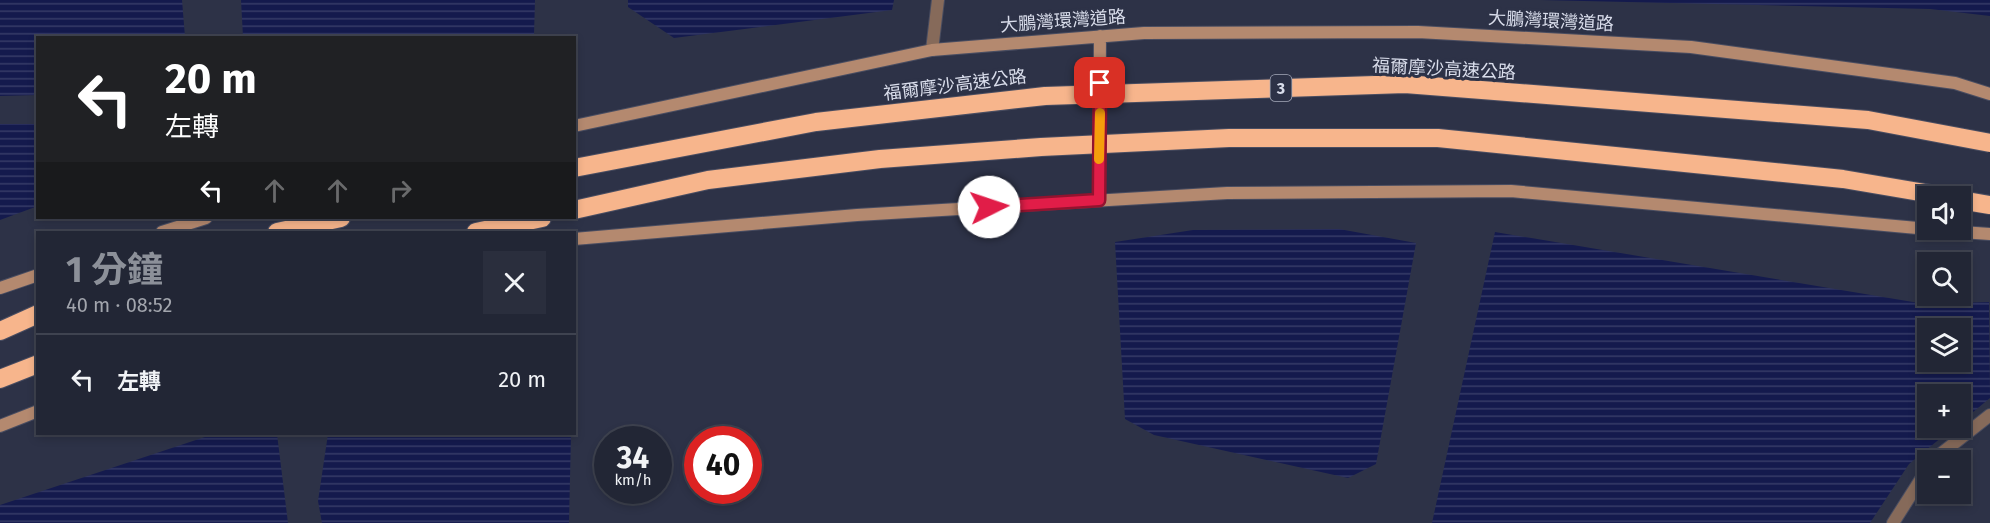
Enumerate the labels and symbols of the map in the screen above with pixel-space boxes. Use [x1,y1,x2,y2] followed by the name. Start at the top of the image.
[999,6,1127,36] street label: 大鵬灣環灣道路
[1488,7,1614,35] street label: 大鵬灣環灣道路
[1372,54,1516,84] street label: 福爾摩沙高速公路
[1074,57,1125,108] pin
[882,65,1028,105] street label: 福爾摩沙高速公路
[1270,75,1292,101] road number: 3
[957,175,1021,239] position arrow
[684,426,762,504] speed limit sign: 40

